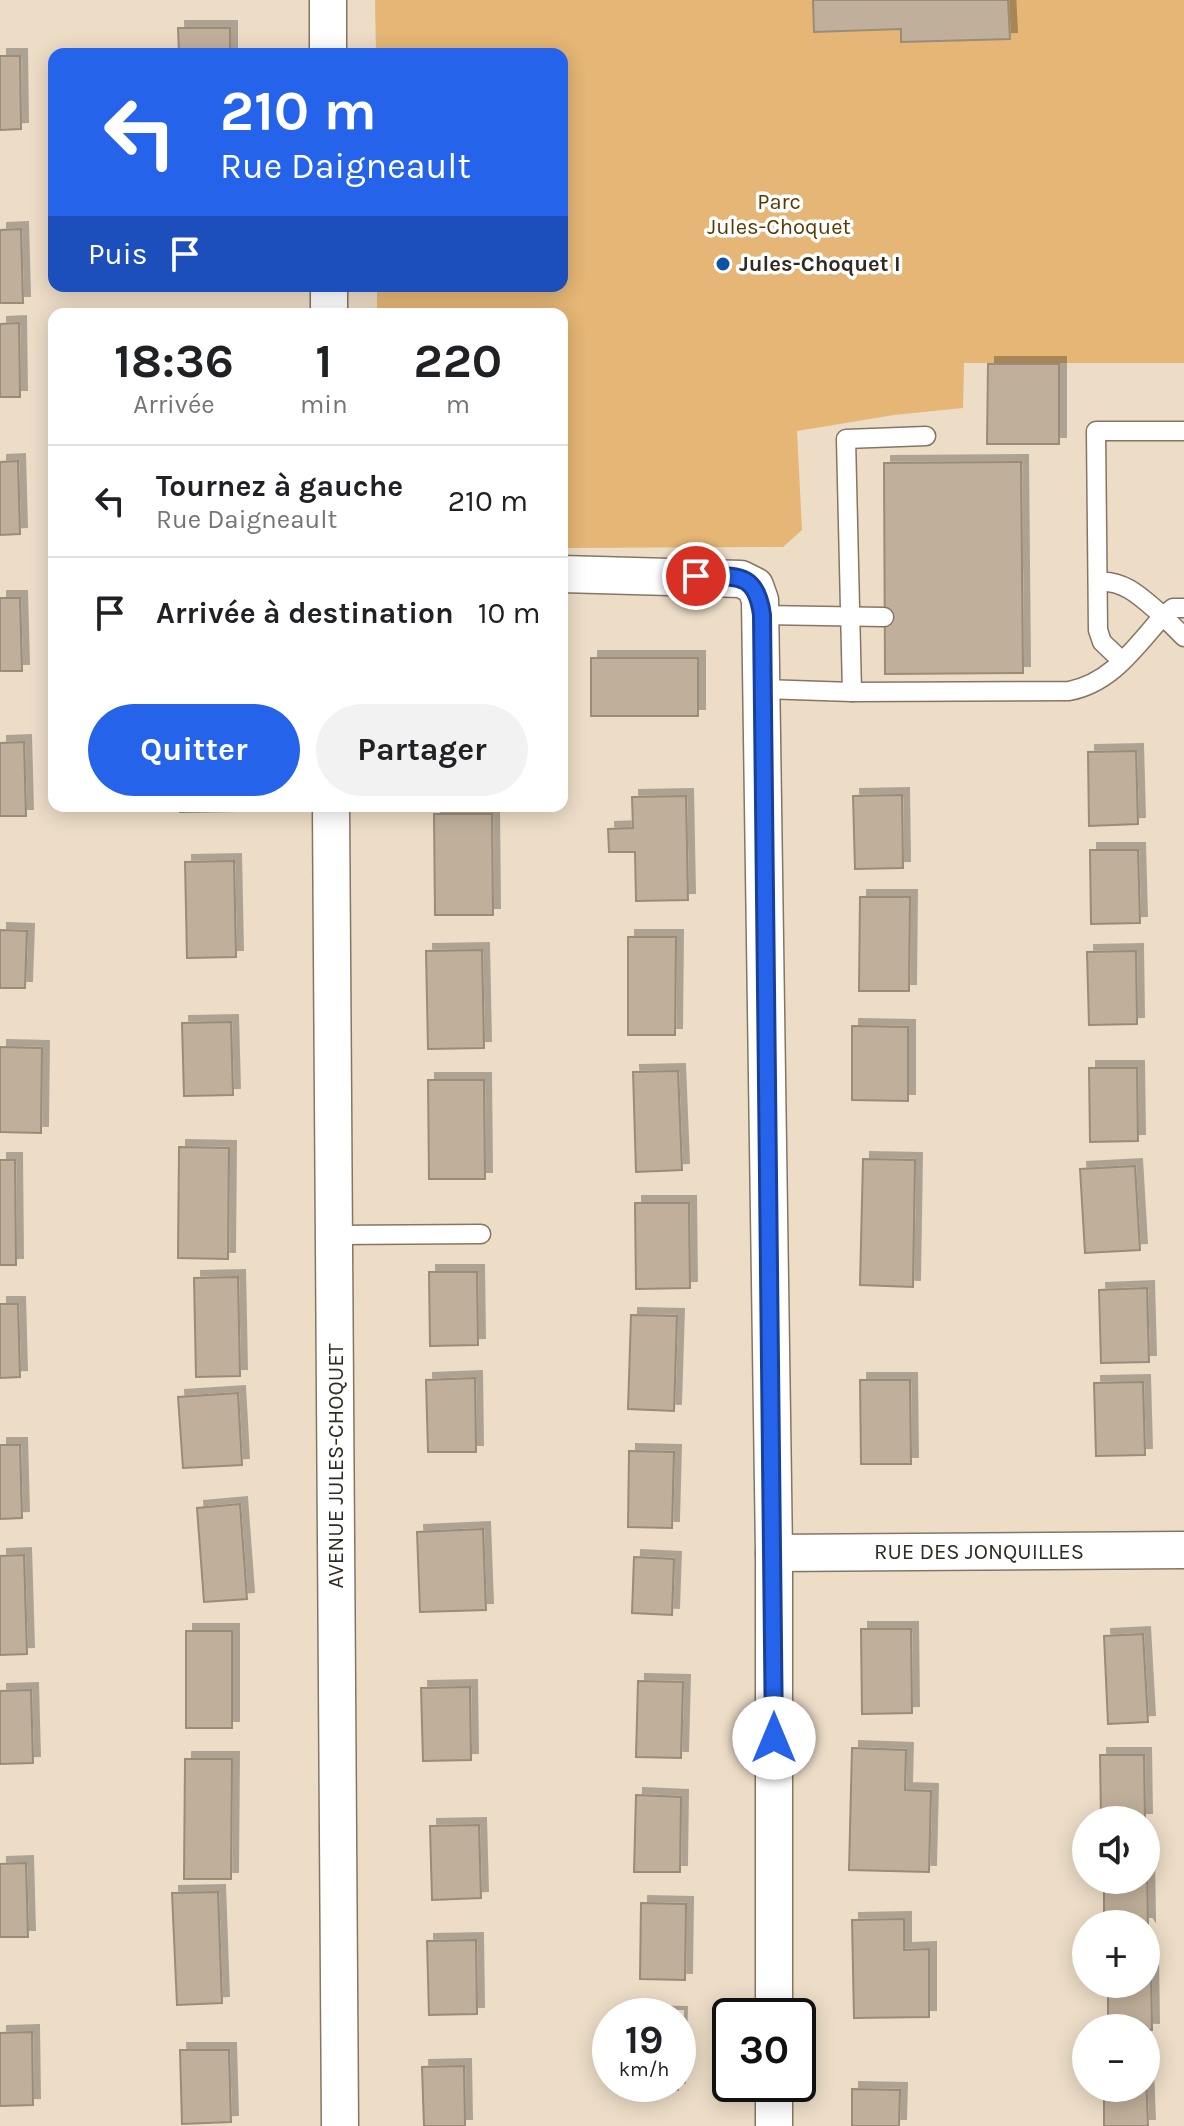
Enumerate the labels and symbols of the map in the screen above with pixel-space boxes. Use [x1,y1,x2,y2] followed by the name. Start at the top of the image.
[707,189,851,240] park label: Parc Jules-Choquet
[739,251,901,277] place label: Jules-Choquet I
[714,255,732,273] marker: Jules-Choquet I
[662,542,730,610] pin
[323,1343,349,1589] street label: AVENUE JULES-CHOQUET
[874,1539,1084,1565] street label: RUE DES JONQUILLES
[732,1696,816,1780] position arrow
[712,1998,816,2102] speed limit sign: 30

